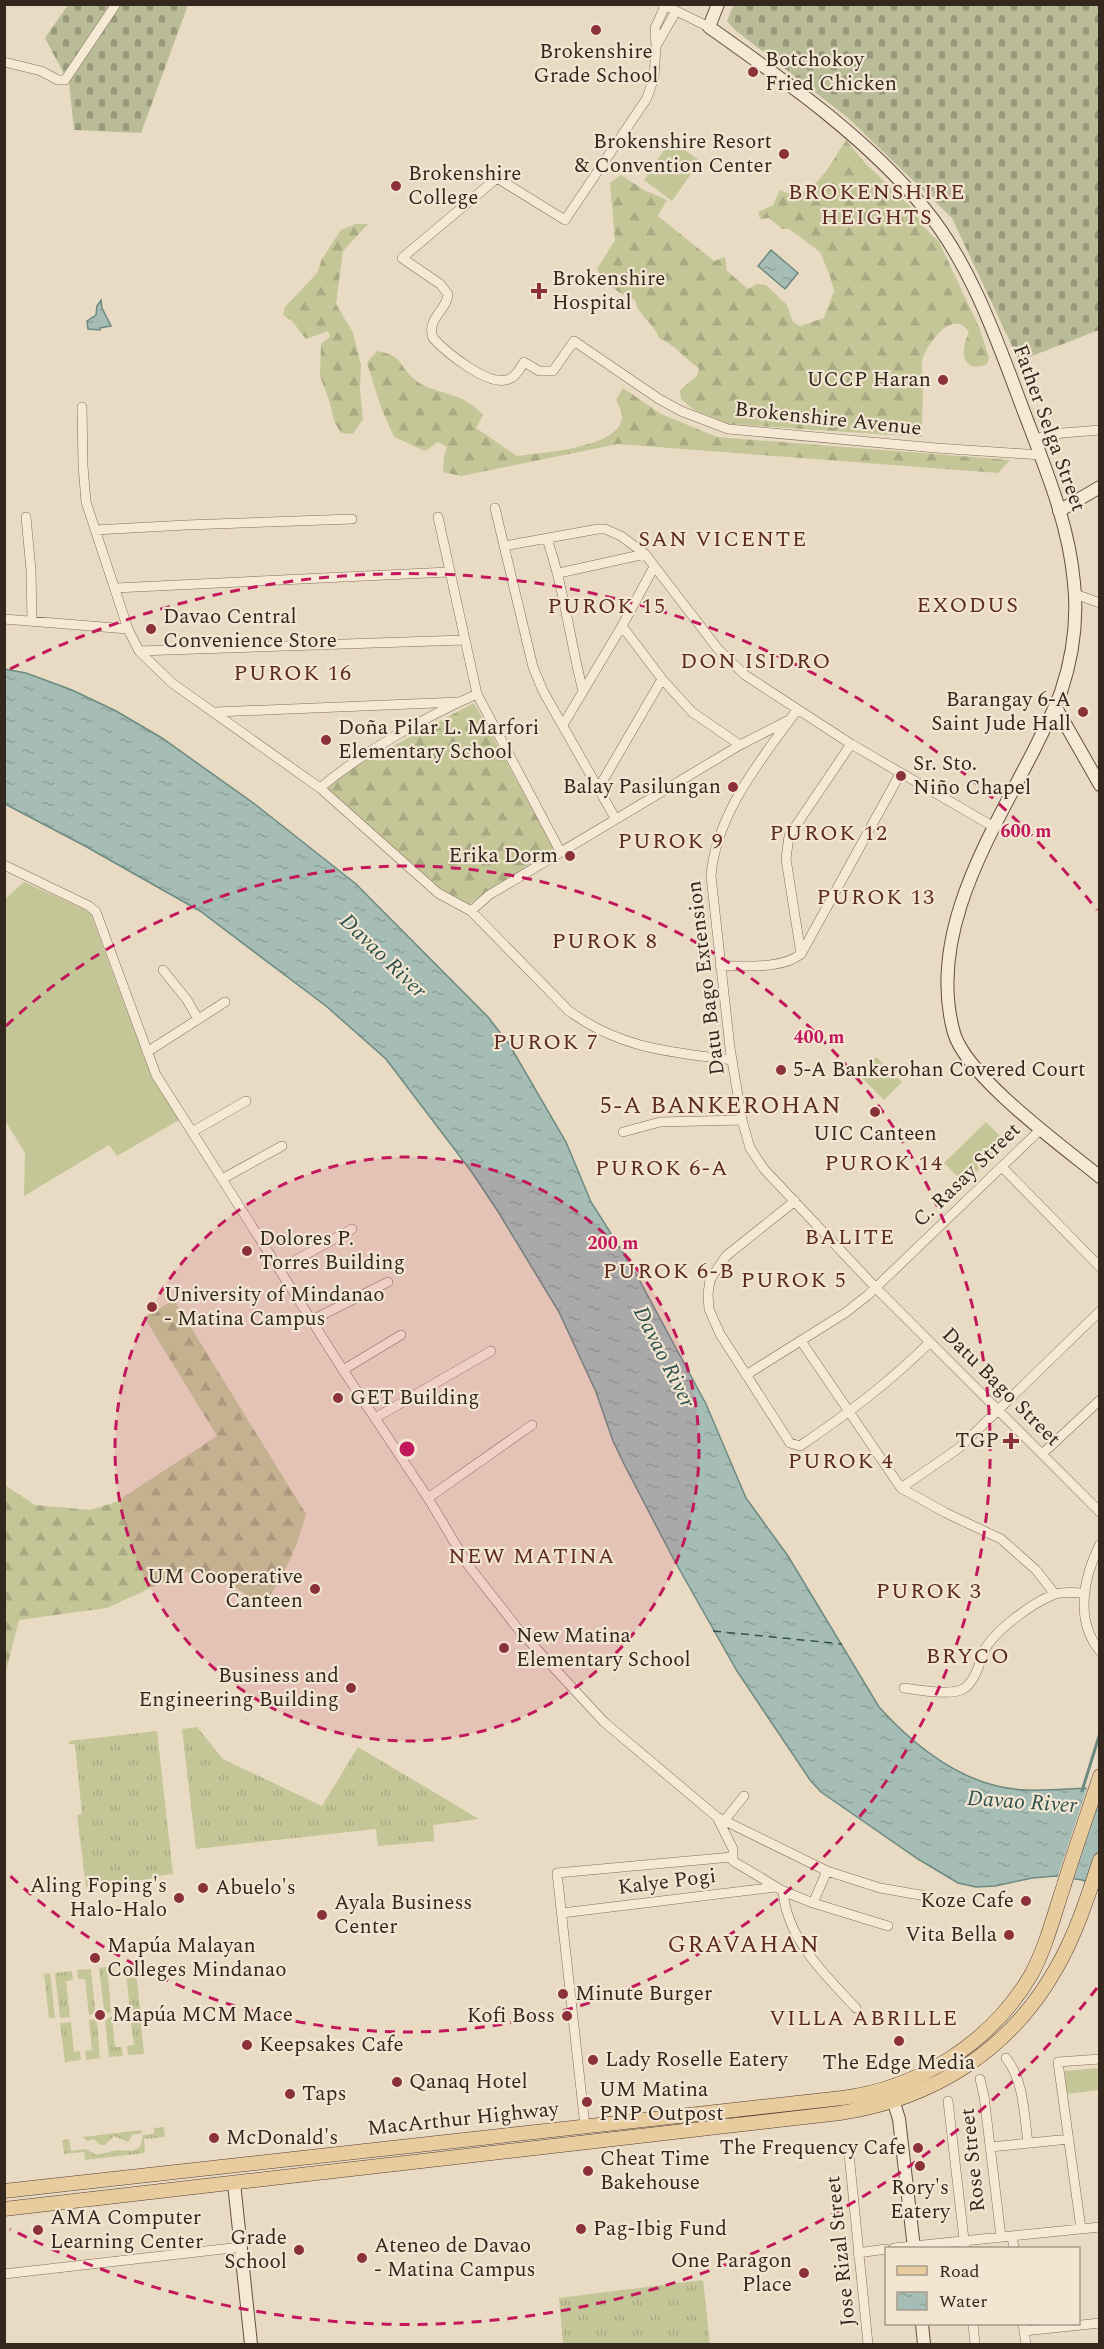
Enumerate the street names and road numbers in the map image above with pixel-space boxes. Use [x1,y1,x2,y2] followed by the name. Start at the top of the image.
[1004,340,1094,516] street label: Father Selga Street
[733,393,923,445] street label: Brokenshire Avenue
[678,879,734,1077] street label: Datu Bago Extension
[906,1115,1028,1235] street label: C. Rasay Street
[934,1320,1068,1454] street label: Datu Bago Street
[616,1860,718,1904] street label: Kalye Pogi
[366,2093,561,2145] street label: MacArthur Highway
[952,2106,994,2214] street label: Rose Street
[817,2174,865,2328] street label: Jose Rizal Street

